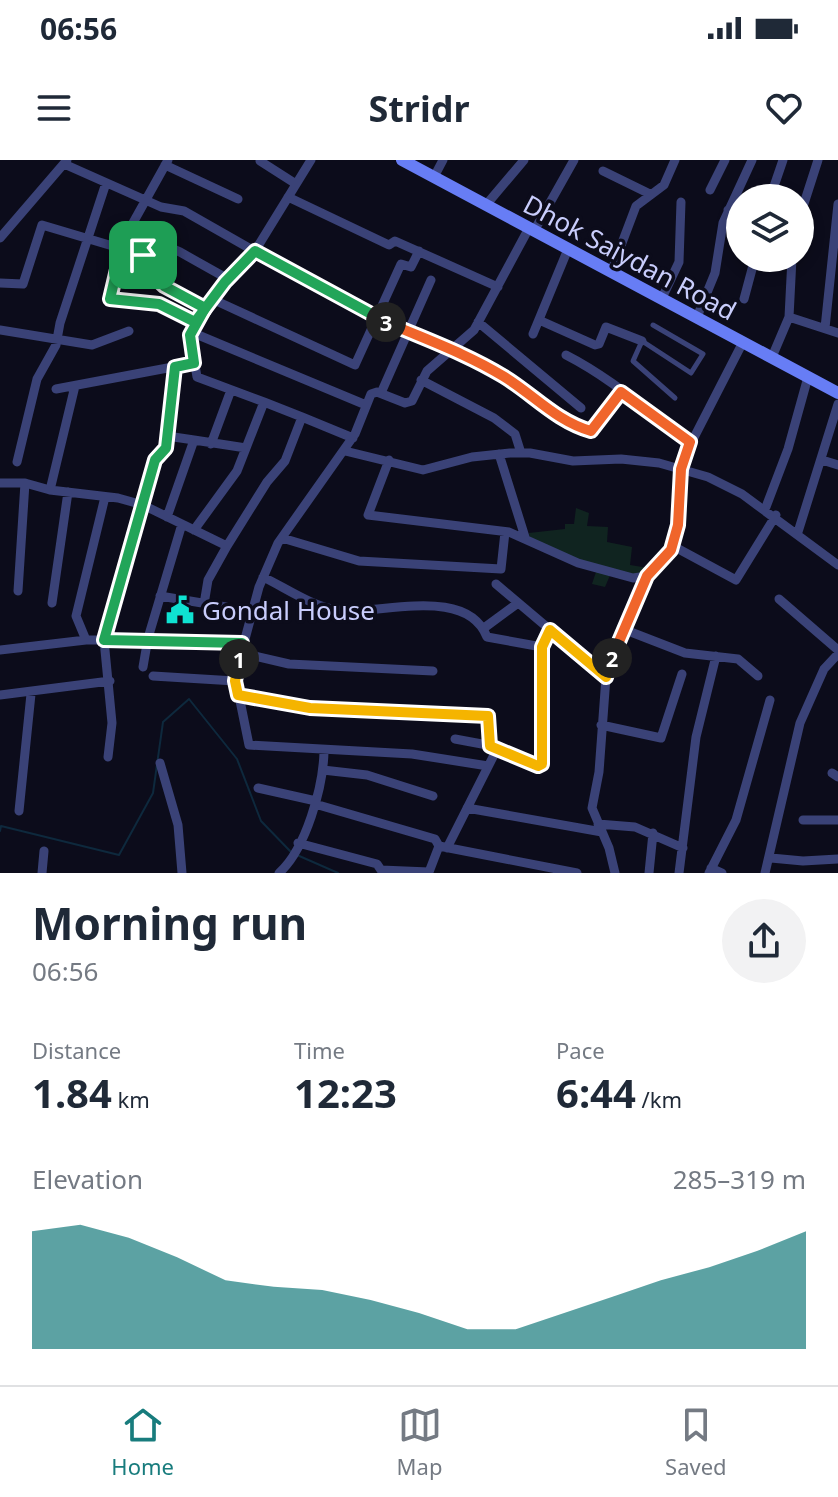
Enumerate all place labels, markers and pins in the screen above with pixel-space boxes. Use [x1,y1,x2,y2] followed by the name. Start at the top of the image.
[109,221,177,289] pin
[366,302,406,342] pin: 3
[202,592,375,628] place label: Gondal House
[165,595,195,625] public building icon: Gondal House
[592,638,632,678] pin: 2
[219,639,259,679] pin: 1

